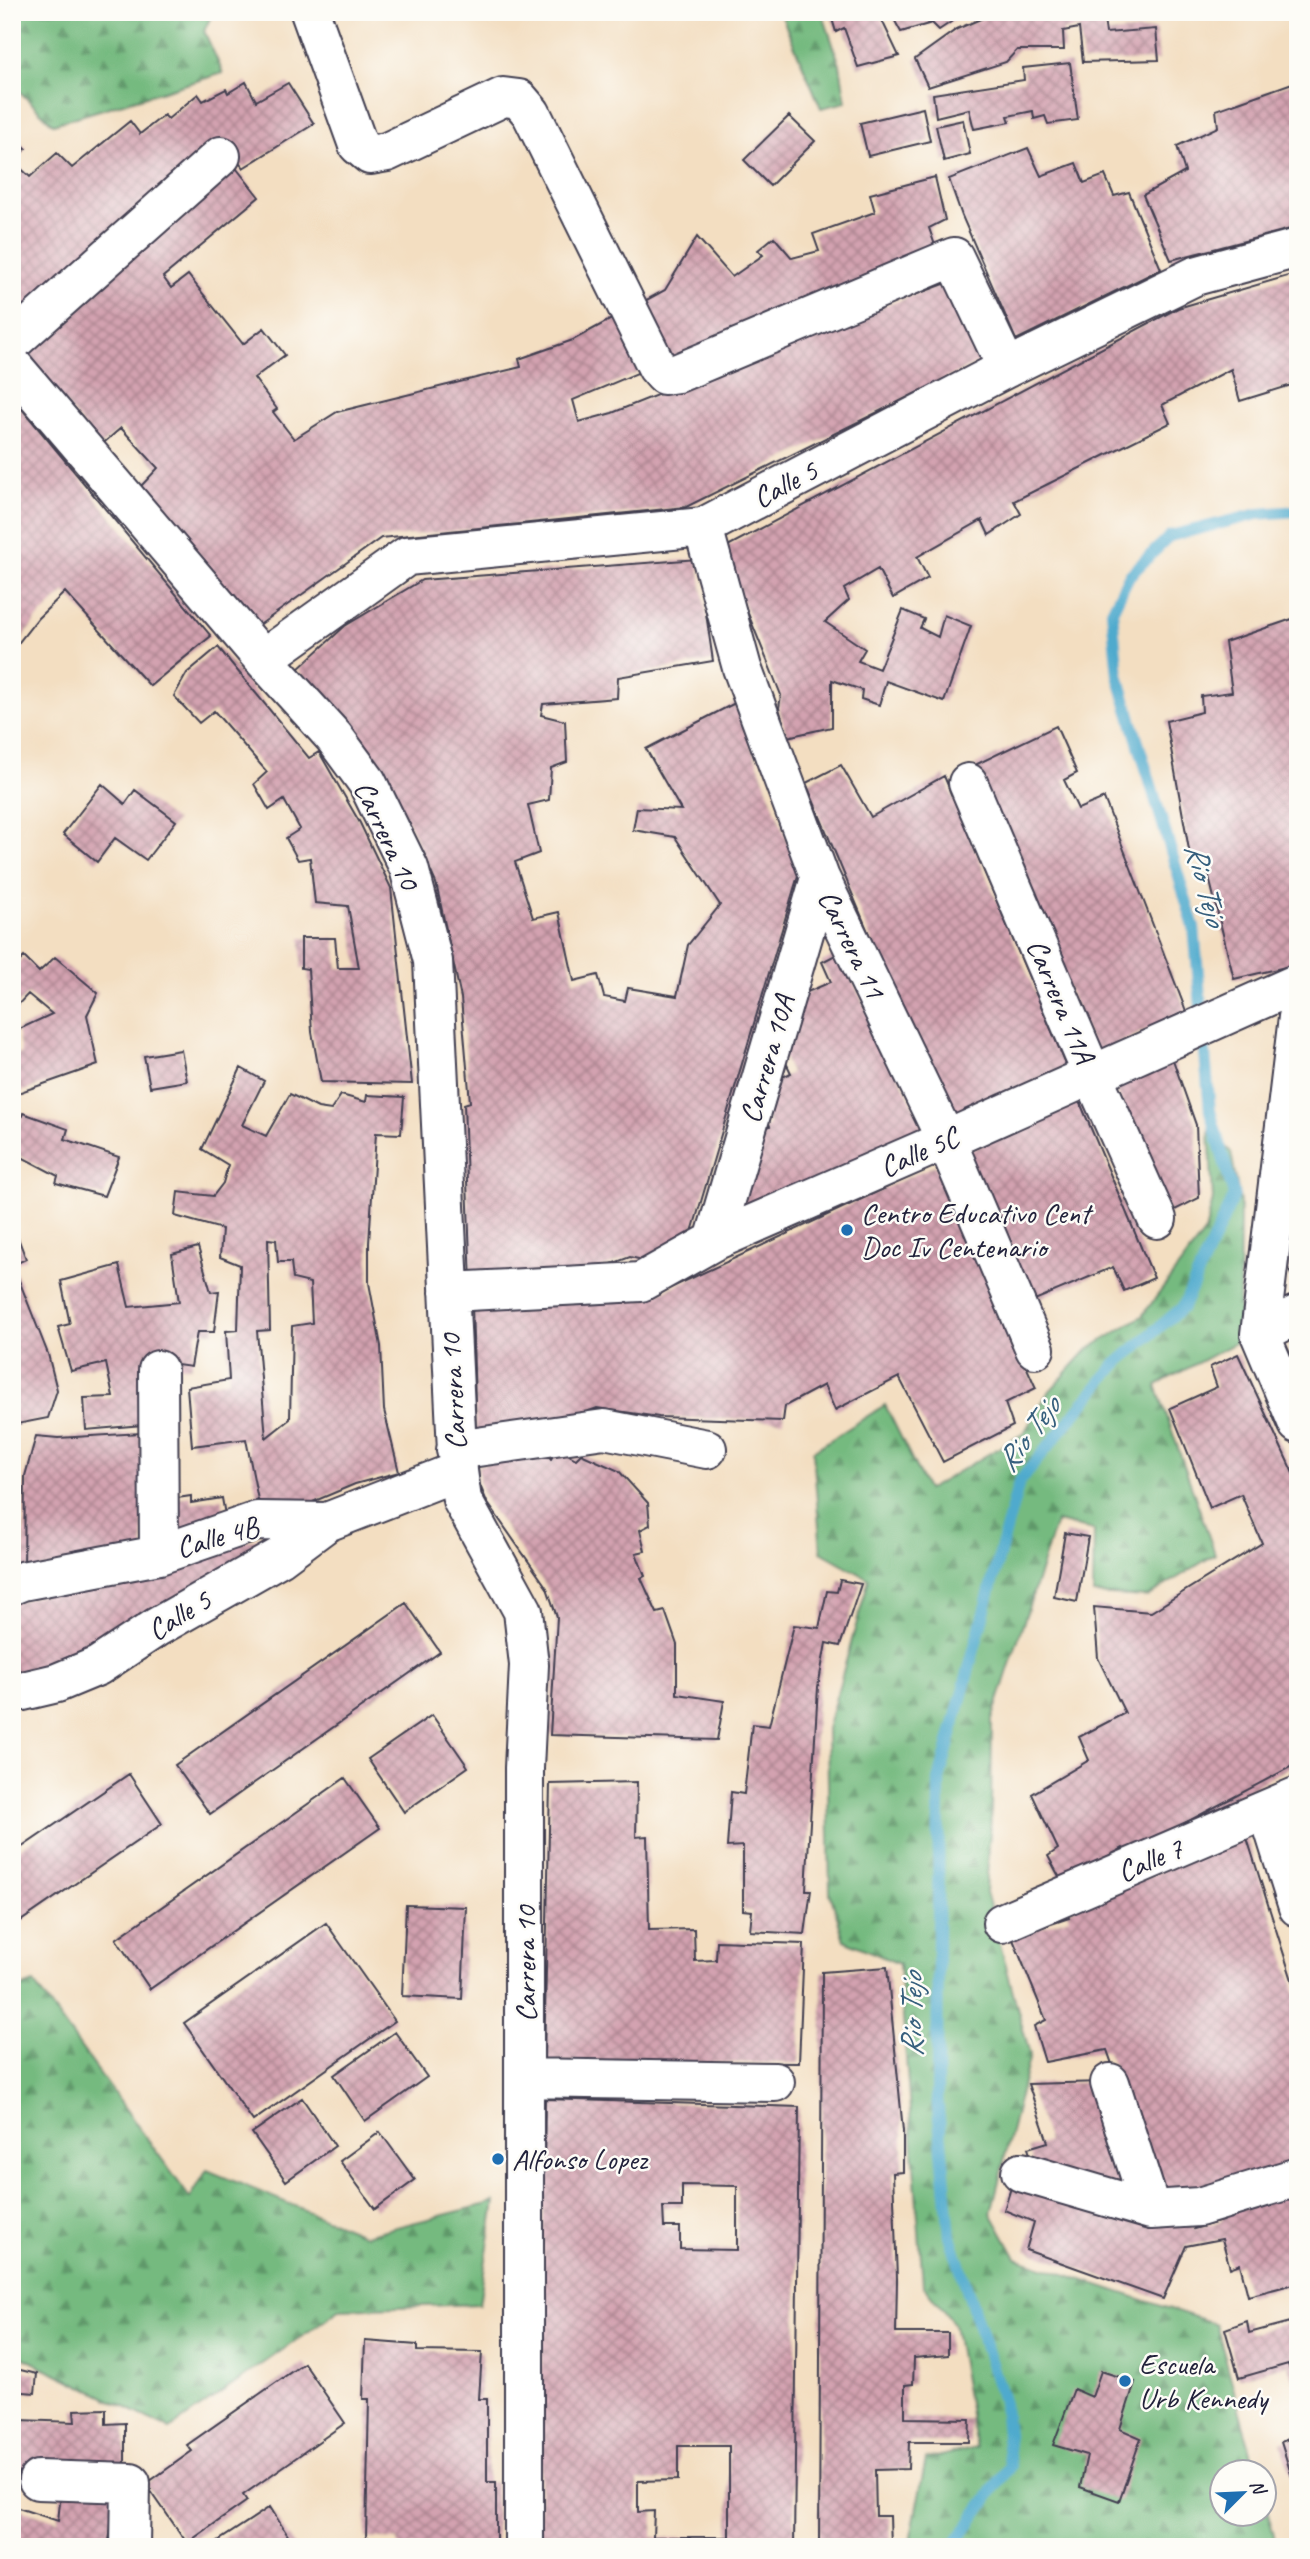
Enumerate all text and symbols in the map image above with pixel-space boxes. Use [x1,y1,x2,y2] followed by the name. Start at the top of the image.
[746,451,825,517] street label: Calle 5
[345,774,430,898] street label: Carrera 10
[1175,838,1238,934] water label: Rio Tejo
[810,884,895,1006] street label: Carrera 11
[1018,933,1105,1071] street label: Carrera 11A
[731,989,804,1127] street label: Carrera 10A
[874,1117,967,1186] street label: Calle 5C
[861,1194,1094,1266] place label: Centro Educativo Cent Doc Iv Centenario
[839,1222,855,1238] marker: Centro Educativo Cent Doc Iv Centenario
[431,1331,475,1451] street label: Carrera 10
[987,1385,1072,1480] water label: Rio Tejo
[172,1507,265,1567] street label: Calle 4B
[140,1580,219,1649] street label: Calle 5
[1111,1829,1190,1891] street label: Calle 7
[506,1904,544,2022] street label: Carrera 10
[891,1969,932,2057] water label: Rio Tejo
[512,2140,648,2178] place label: Alfonso Lopez
[490,2151,506,2167] marker: Alfonso Lopez
[1139,2345,1270,2417] place label: Escuela Urb Kennedy
[1117,2373,1133,2389] marker: Escuela Urb Kennedy
[1208,2458,1278,2528] north arrow
[1244,2476,1272,2500] text: N

